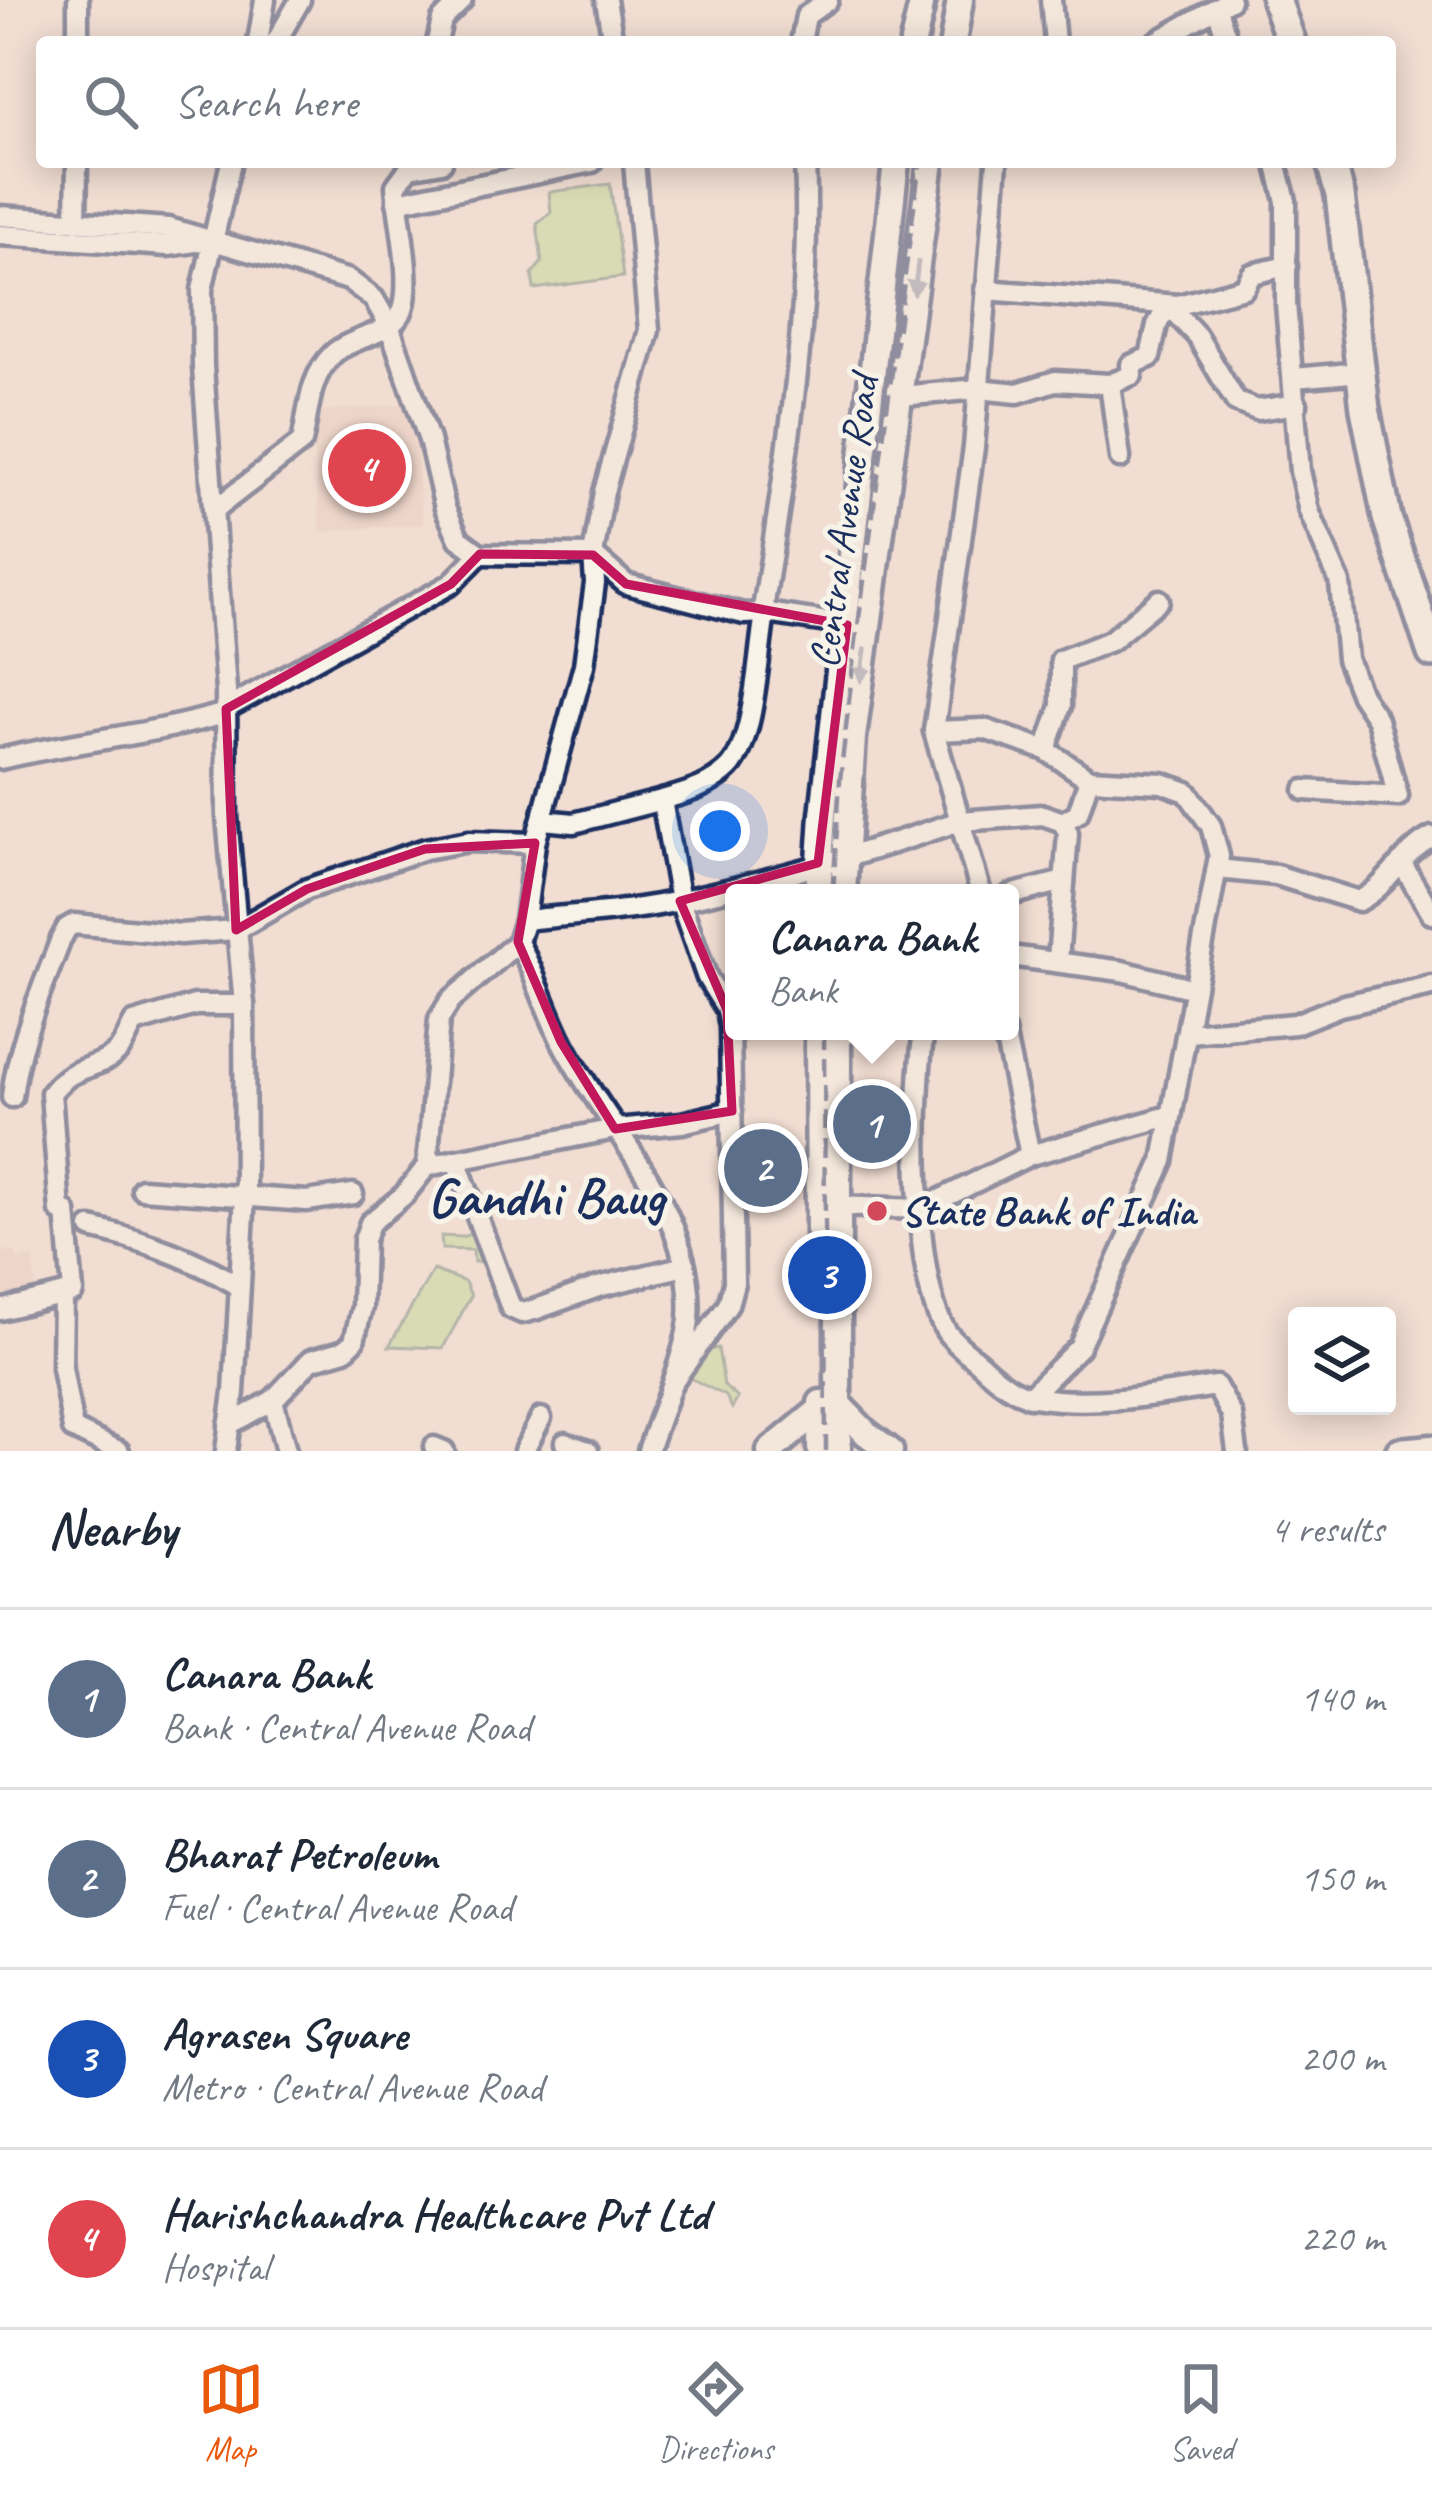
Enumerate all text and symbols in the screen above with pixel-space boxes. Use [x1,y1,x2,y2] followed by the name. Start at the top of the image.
[36,36,1396,168] search box
[78,69,144,135] icon: search
[174,74,357,131] text: Search here
[906,260,925,297] one-way arrow
[797,366,892,671] street label: Central Avenue Road
[328,423,406,513] pin: 4
[853,646,872,684] one-way arrow
[690,801,750,861] your location
[725,884,1019,1040] popup
[768,909,976,966] text: Canara Bank
[768,966,837,1015] text: Bank
[833,1079,911,1169] pin: 1
[724,1123,802,1213] pin: 2
[428,1163,669,1231] district label: Gandhi Baug
[901,1185,1199,1238] place label: State Bank of India
[864,1198,890,1224] marker: State Bank of India
[788,1230,866,1320] pin: 3
[1288,1307,1396,1415] map controls
[1288,1307,1396,1415] button: layers
[48,1497,176,1561] text: Nearby
[1270,1505,1384,1554] text: 4 results
[162,1646,370,1703] text: Canara Bank
[78,1674,96,1723] text: 1
[1300,1674,1384,1723] text: 140 m
[162,1703,530,1752] text: Bank · Central Avenue Road
[162,1826,436,1883] text: Bharat Petroleum
[78,1854,96,1903] text: 2
[1300,1854,1384,1903] text: 150 m
[162,1883,512,1932] text: Fuel · Central Avenue Road
[162,2006,407,2063] text: Agrasen Square
[78,2034,96,2083] text: 3
[1300,2034,1384,2083] text: 200 m
[162,2063,543,2112] text: Metro · Central Avenue Road
[162,2186,708,2243] text: Harishchandra Healthcare Pvt Ltd
[78,2214,96,2263] text: 4
[1300,2214,1384,2263] text: 220 m
[162,2243,269,2292] text: Hospital
[198,2356,264,2470] tab: Map
[659,2356,773,2470] tab: Directions
[1168,2356,1234,2470] tab: Saved

